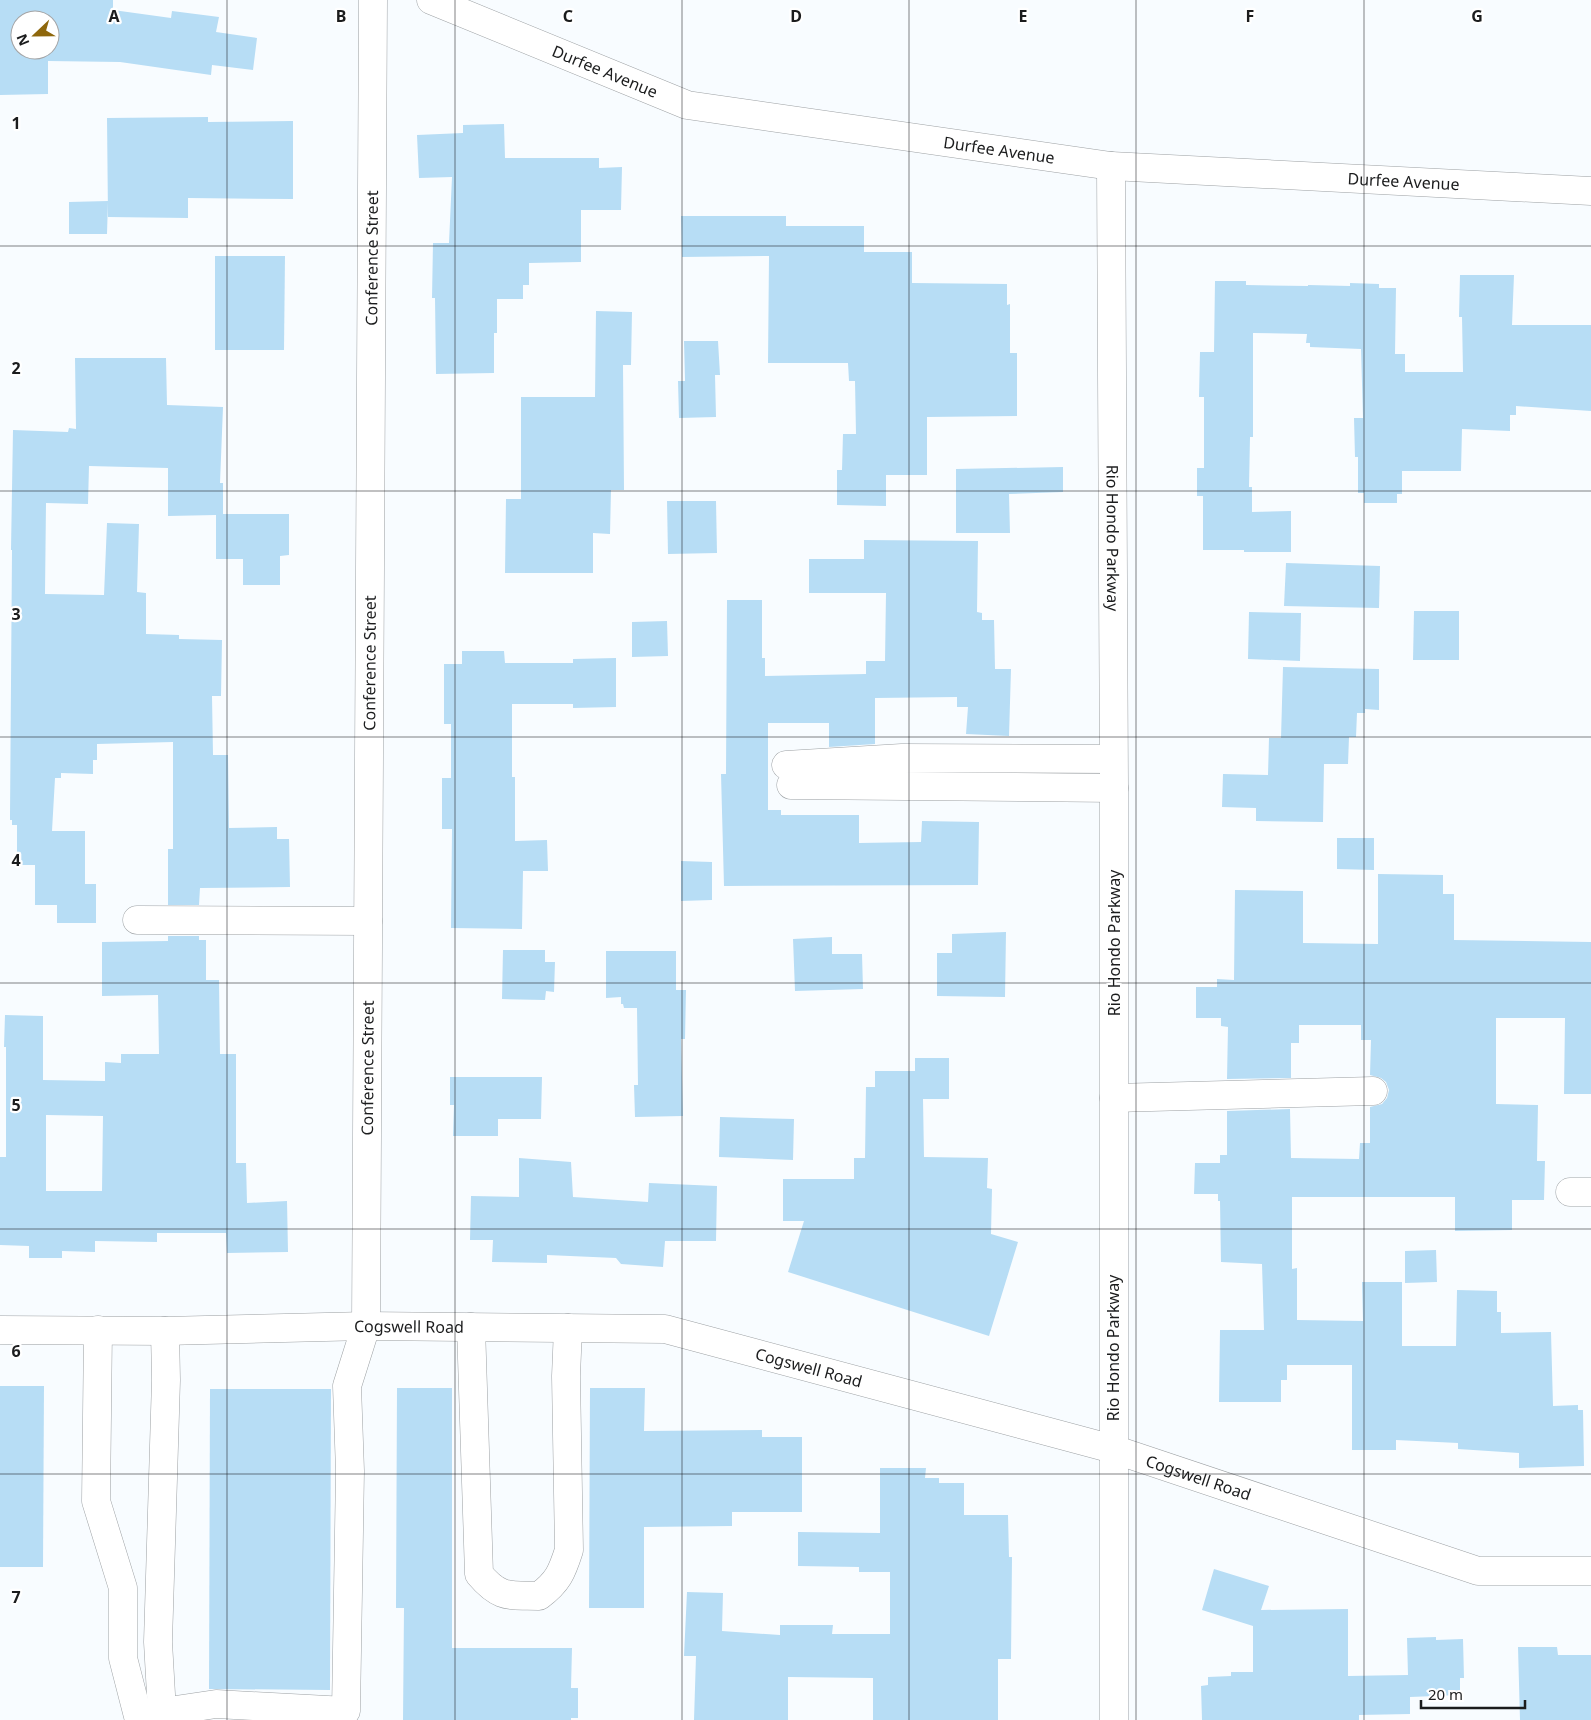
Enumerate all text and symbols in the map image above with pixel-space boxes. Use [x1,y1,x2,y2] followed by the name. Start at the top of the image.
[108,5,120,27] text: A
[336,5,346,27] text: B
[563,5,573,27] text: C
[790,5,802,27] text: D
[1019,5,1028,27] text: E
[1246,5,1254,27] text: F
[1471,5,1483,27] text: G
[10,10,60,60] north arrow
[12,31,33,49] text: N
[549,40,661,103] street label: Durfee Avenue
[11,112,21,134] text: 1
[942,131,1056,169] street label: Durfee Avenue
[1347,167,1460,195] street label: Durfee Avenue
[360,190,383,326] street label: Conference Street
[11,357,21,379] text: 2
[1101,465,1124,612] street label: Rio Hondo Parkway
[358,595,381,731] street label: Conference Street
[11,603,21,625] text: 3
[11,849,21,871] text: 4
[1103,869,1125,1016] street label: Rio Hondo Parkway
[356,1000,379,1136] street label: Conference Street
[11,1094,21,1116] text: 5
[1102,1274,1124,1421] street label: Rio Hondo Parkway
[354,1315,464,1338] street label: Cogswell Road
[11,1340,21,1362] text: 6
[753,1343,865,1392] street label: Cogswell Road
[1143,1450,1254,1505] street label: Cogswell Road
[11,1586,21,1608] text: 7
[1421,1678,1525,1710] scale bar
[1428,1684,1463,1704] text: 20 m

